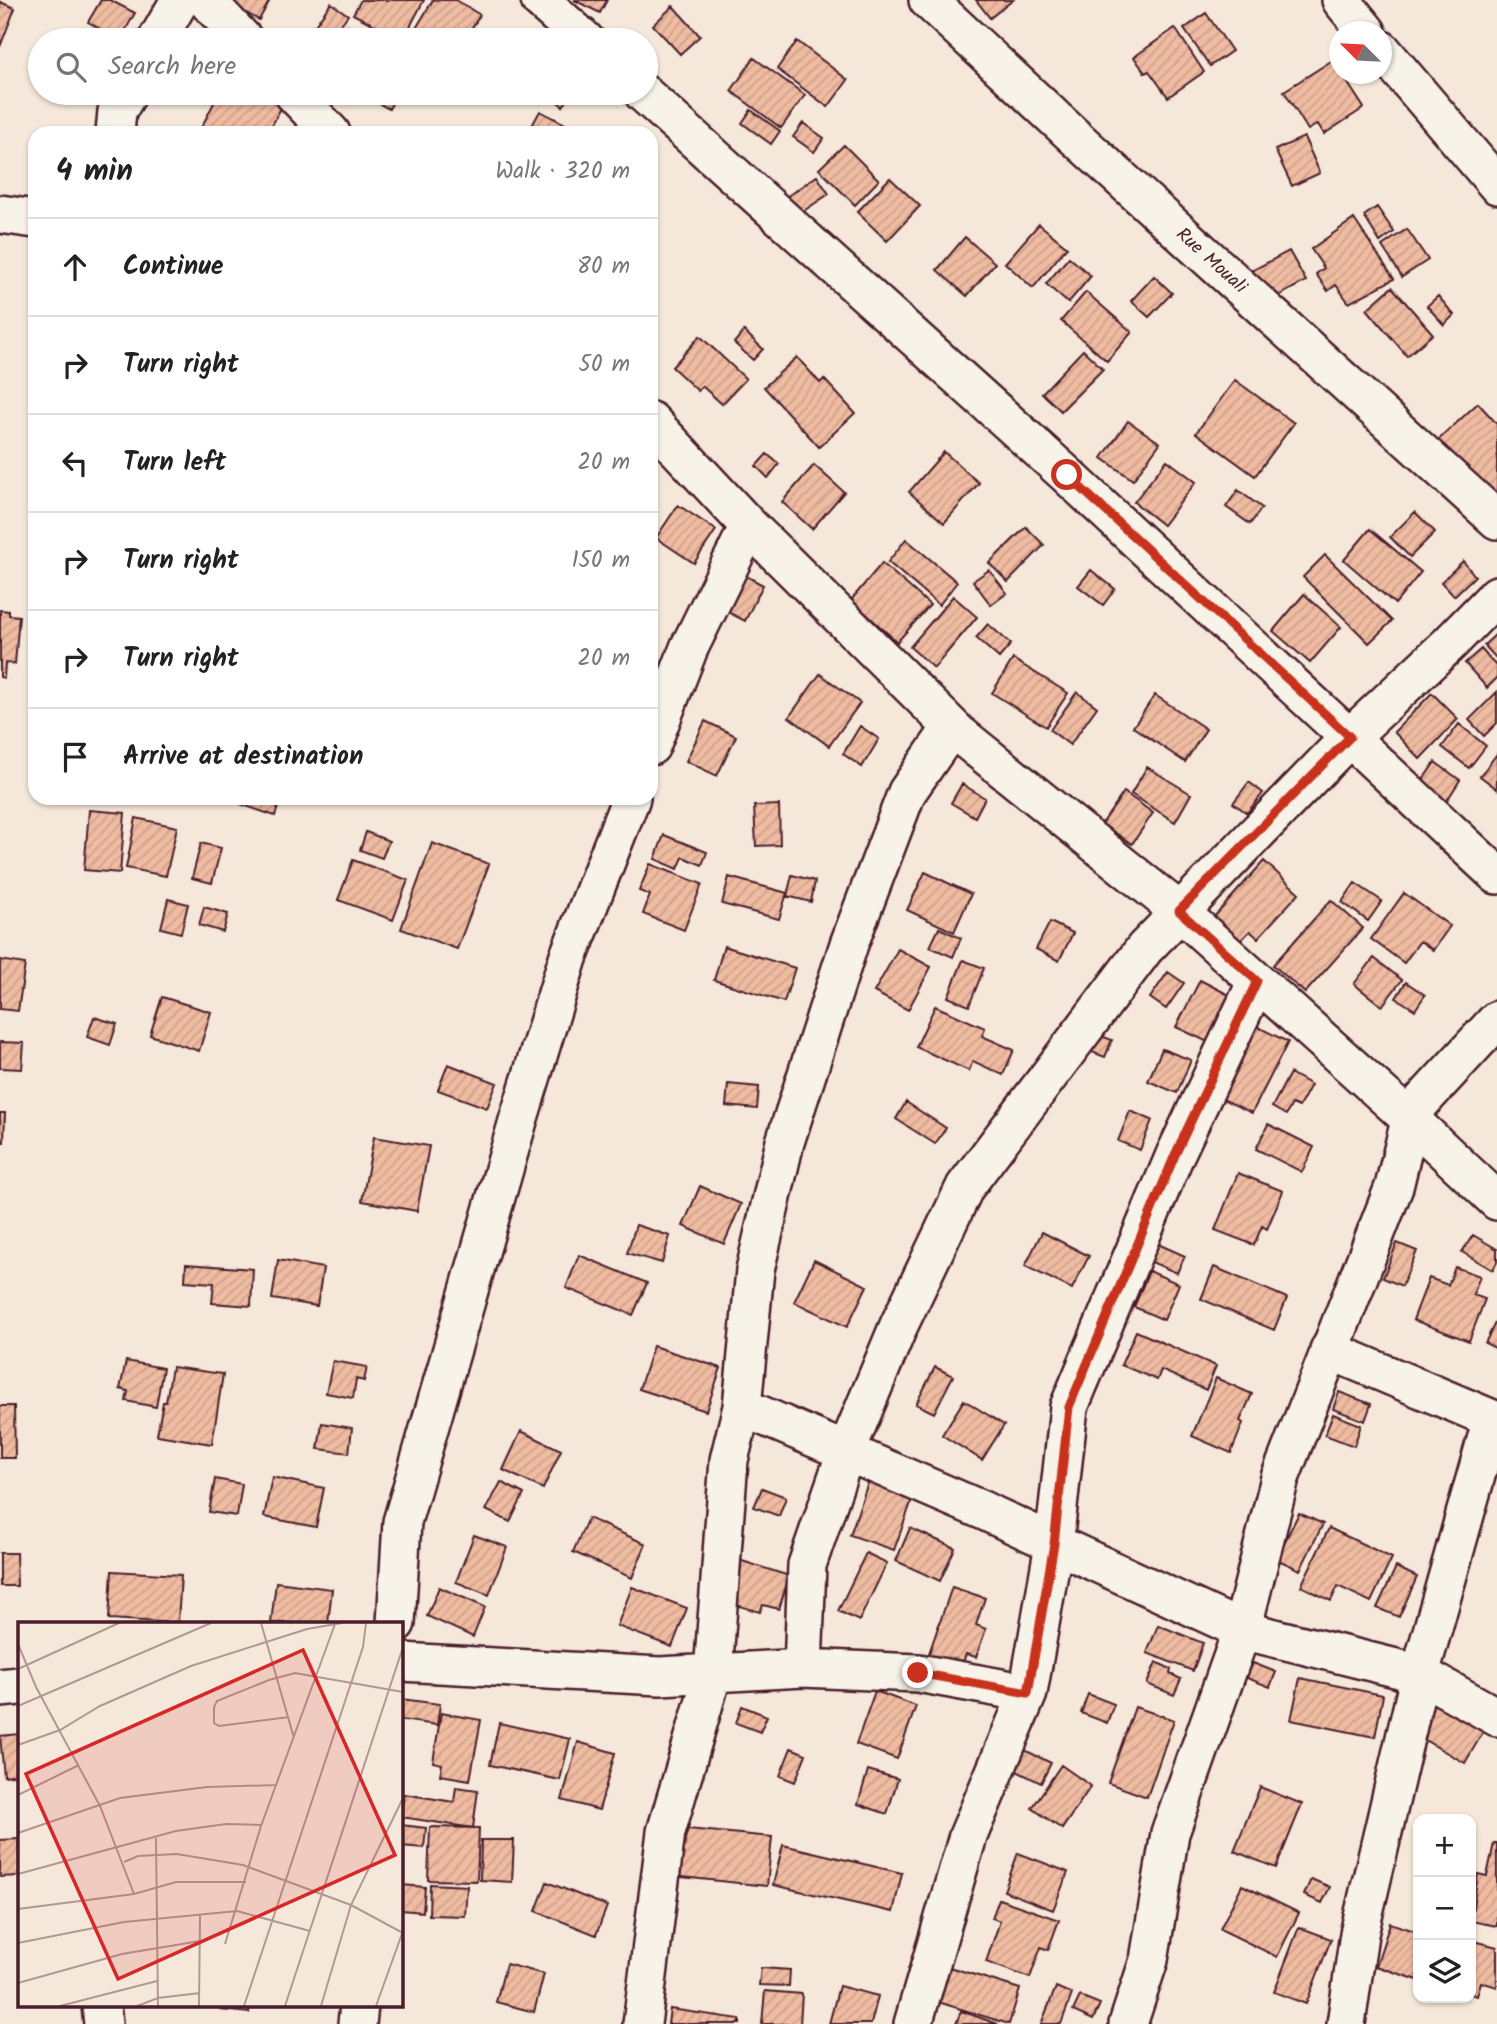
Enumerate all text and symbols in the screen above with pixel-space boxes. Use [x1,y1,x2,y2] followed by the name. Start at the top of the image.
[1329,21,1392,84] north arrow
[28,28,658,105] search box
[108,46,236,88] text: Search here
[52,48,90,86] icon: search
[56,148,133,196] text: 4 min
[495,154,630,190] text: Walk · 320 m
[1169,221,1255,302] street label: Rue Mouali
[123,246,224,288] text: Continue
[56,248,94,286] icon: ahead
[577,249,630,285] text: 80 m
[123,344,239,386] text: Turn right
[56,346,94,384] icon: right
[579,347,630,383] text: 50 m
[123,442,226,484] text: Turn left
[56,444,94,482] icon: left
[578,445,630,481] text: 20 m
[1051,459,1082,490] route start
[123,540,239,582] text: Turn right
[56,542,94,580] icon: right
[571,543,630,579] text: 150 m
[123,638,239,680] text: Turn right
[56,640,94,678] icon: right
[578,641,630,677] text: 20 m
[123,736,363,778] text: Arrive at destination
[56,738,94,776] icon: arrive
[18,1622,402,2007] inset map
[902,1657,933,1688] route end
[1413,1814,1476,2003] map controls
[1413,1814,1476,1877] button: +
[1413,1877,1476,1940] button: −
[1413,1940,1476,2003] button: layers

